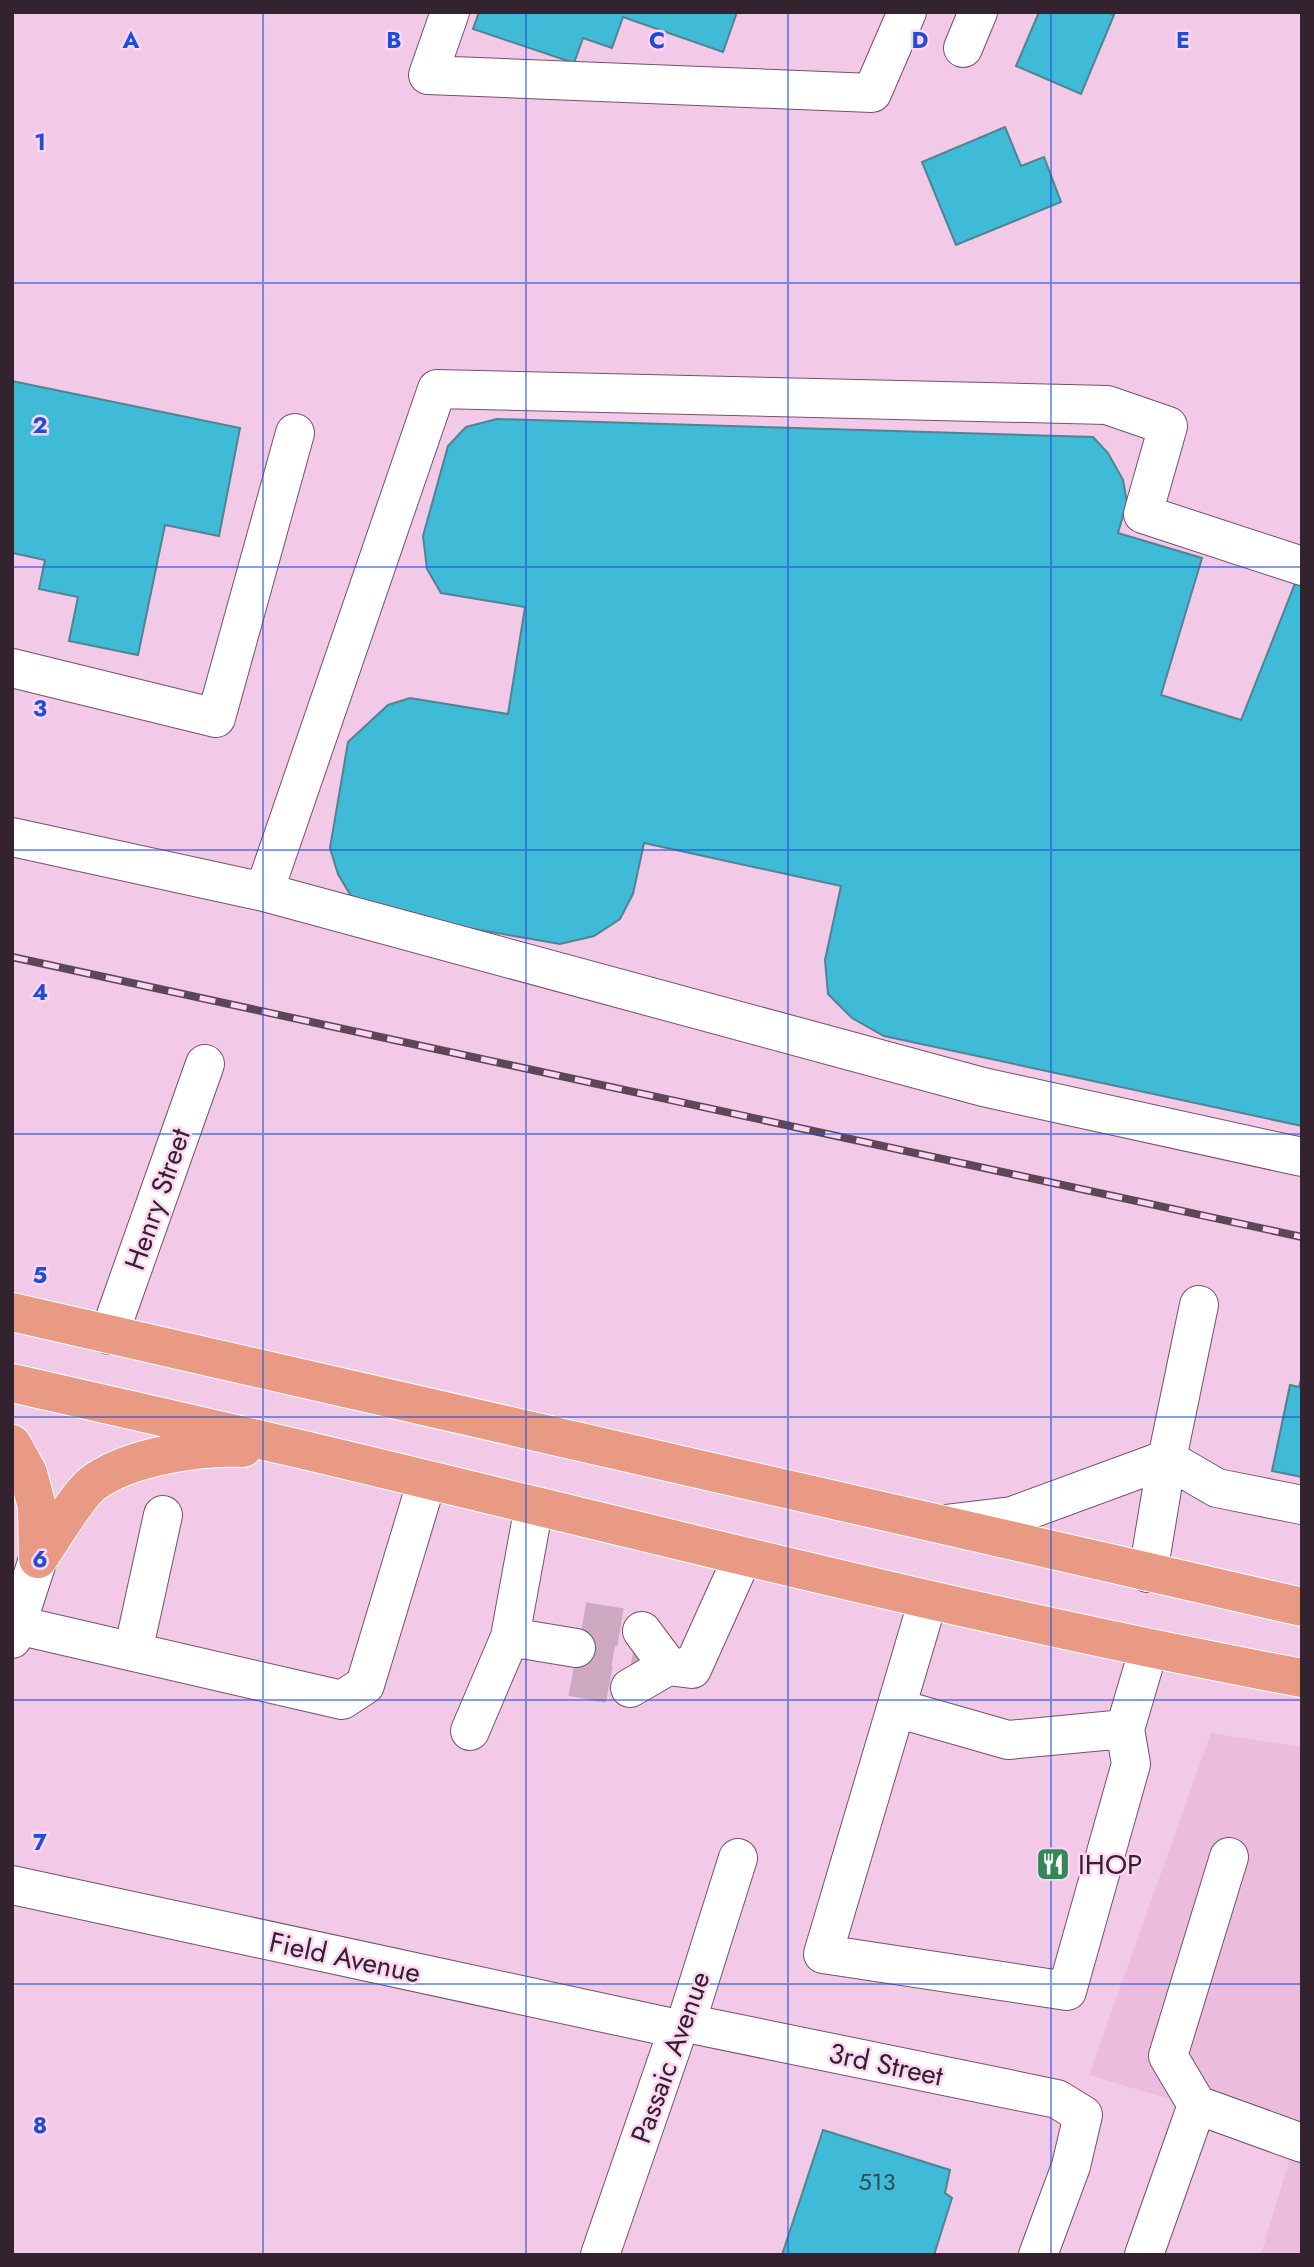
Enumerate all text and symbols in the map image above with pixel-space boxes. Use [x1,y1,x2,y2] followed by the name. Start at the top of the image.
[122,23,140,57] text: A
[386,23,402,57] text: B
[649,23,665,57] text: C
[912,23,929,57] text: D
[1176,23,1190,57] text: E
[34,125,46,159] text: 1
[32,408,48,442] text: 2
[33,691,47,725] text: 3
[32,975,48,1009] text: 4
[114,1123,201,1275] street label: Henry Street
[33,1258,47,1292] text: 5
[32,1542,48,1576] text: 6
[33,1825,47,1859] text: 7
[1078,1844,1142,1885] place label: IHOP
[1034,1845,1072,1883] restaurant icon: IHOP
[265,1921,424,1994] street label: Field Avenue
[620,1965,721,2149] street label: Passaic Avenue
[825,2032,947,2097] street label: 3rd Street
[33,2108,47,2142] text: 8
[858,2164,896,2199] house number: 513

